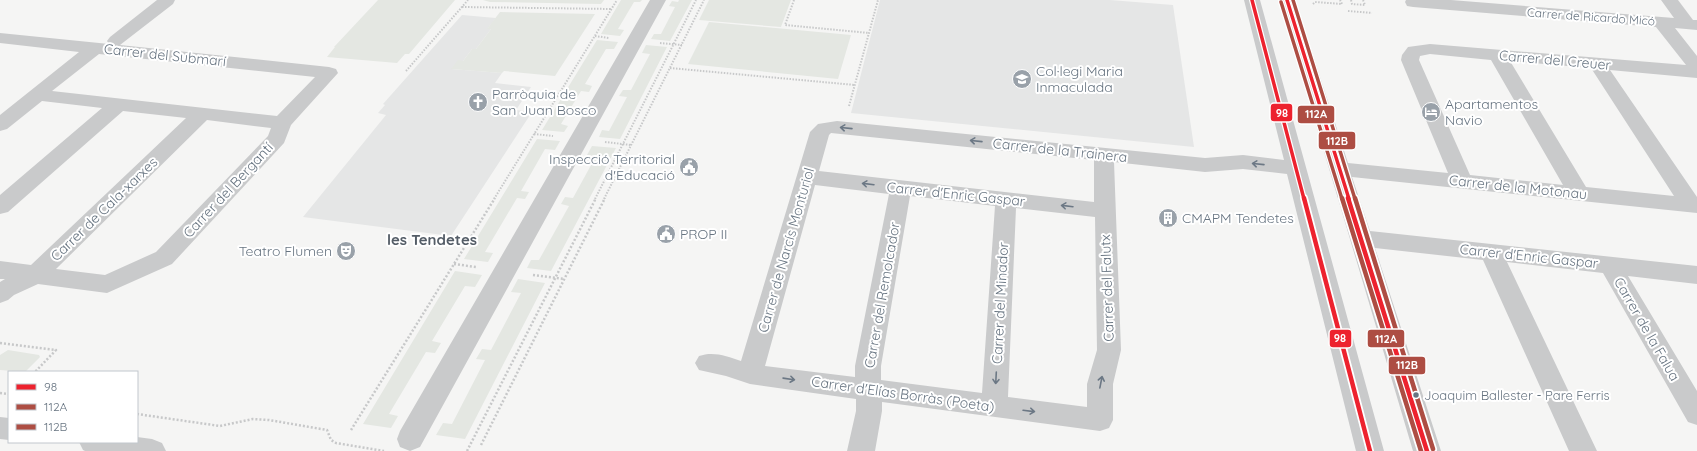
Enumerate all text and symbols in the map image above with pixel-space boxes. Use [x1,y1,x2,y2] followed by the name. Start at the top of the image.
[1527,5,1656,28] street label: Carrer de Ricardo Micó
[103,40,227,70] street label: Carrer del Submarí
[1498,46,1612,74] street label: Carrer del Creuer
[1036,62,1123,96] place label: Col·legi Maria Inmaculada
[1011,68,1033,90] school or university icon: Col·legi Maria Inmaculada
[492,85,596,119] place label: Parròquia de San Juan Bosco
[467,91,489,113] church icon: Parròquia de San Juan Bosco
[1445,95,1538,129] place label: Apartamentos Navio
[1420,101,1442,123] hotel icon: Apartamentos Navio
[1270,103,1293,122] line badge: 98
[1297,105,1335,124] line badge: 112A
[1276,106,1288,120] text: 98
[1305,107,1327,121] text: 112A
[840,125,853,132] one-way arrow
[1318,131,1356,150] line badge: 112B
[992,134,1128,166] street label: Carrer de la Trainera
[1326,134,1348,148] text: 112B
[970,138,983,145] one-way arrow
[179,139,277,241] street label: Carrer del Bergantí
[549,150,675,184] place label: Inspecció Territorial d'Educació
[47,153,161,265] street label: Carrer de Cala-xarxes
[678,156,700,178] public building icon: Inspecció Territorial d'Educació
[1252,160,1265,168] one-way arrow
[754,165,818,335] street label: Carrer de Narcís Monturiol
[1448,171,1588,203] street label: Carrer de la Motonau
[886,178,1027,210] street label: Carrer d'Enric Gaspar
[862,180,875,187] one-way arrow
[1061,202,1074,210] one-way arrow
[1157,207,1179,229] building icon: CMAPM Tendetes
[1182,209,1294,227] place label: CMAPM Tendetes
[860,220,904,370] street label: Carrer del Remolcador
[655,223,677,245] public building icon: PROP II
[680,225,727,243] place label: PROP II
[387,230,477,249] district label: les Tendetes
[1096,234,1118,342] street label: Carrer del Falutx
[335,240,357,262] theatre icon: Teatro Flumen
[1459,240,1600,272] street label: Carrer d'Enric Gaspar
[988,241,1012,364] street label: Carrer del Minador
[239,242,332,260] place label: Teatro Flumen
[1610,274,1684,384] street label: Carrer de la Falua
[1329,329,1352,348] line badge: 98
[1367,329,1405,348] line badge: 112A
[1334,331,1346,345] text: 98
[1375,332,1397,346] text: 112A
[1388,356,1426,375] line badge: 112B
[1396,358,1418,372] text: 112B
[8,371,138,443] legend
[992,371,999,384] one-way arrow
[810,372,996,416] street label: Carrer d'Elías Borràs (Poeta)
[782,375,795,383] one-way arrow
[1098,375,1106,388] one-way arrow
[44,379,57,394] text: 98
[1424,387,1610,403] place label: Joaquim Ballester - Pare Ferris
[1411,390,1421,400] marker: Joaquim Ballester - Pare Ferris
[44,399,68,414] text: 112A
[1022,407,1035,415] one-way arrow
[44,419,68,434] text: 112B

